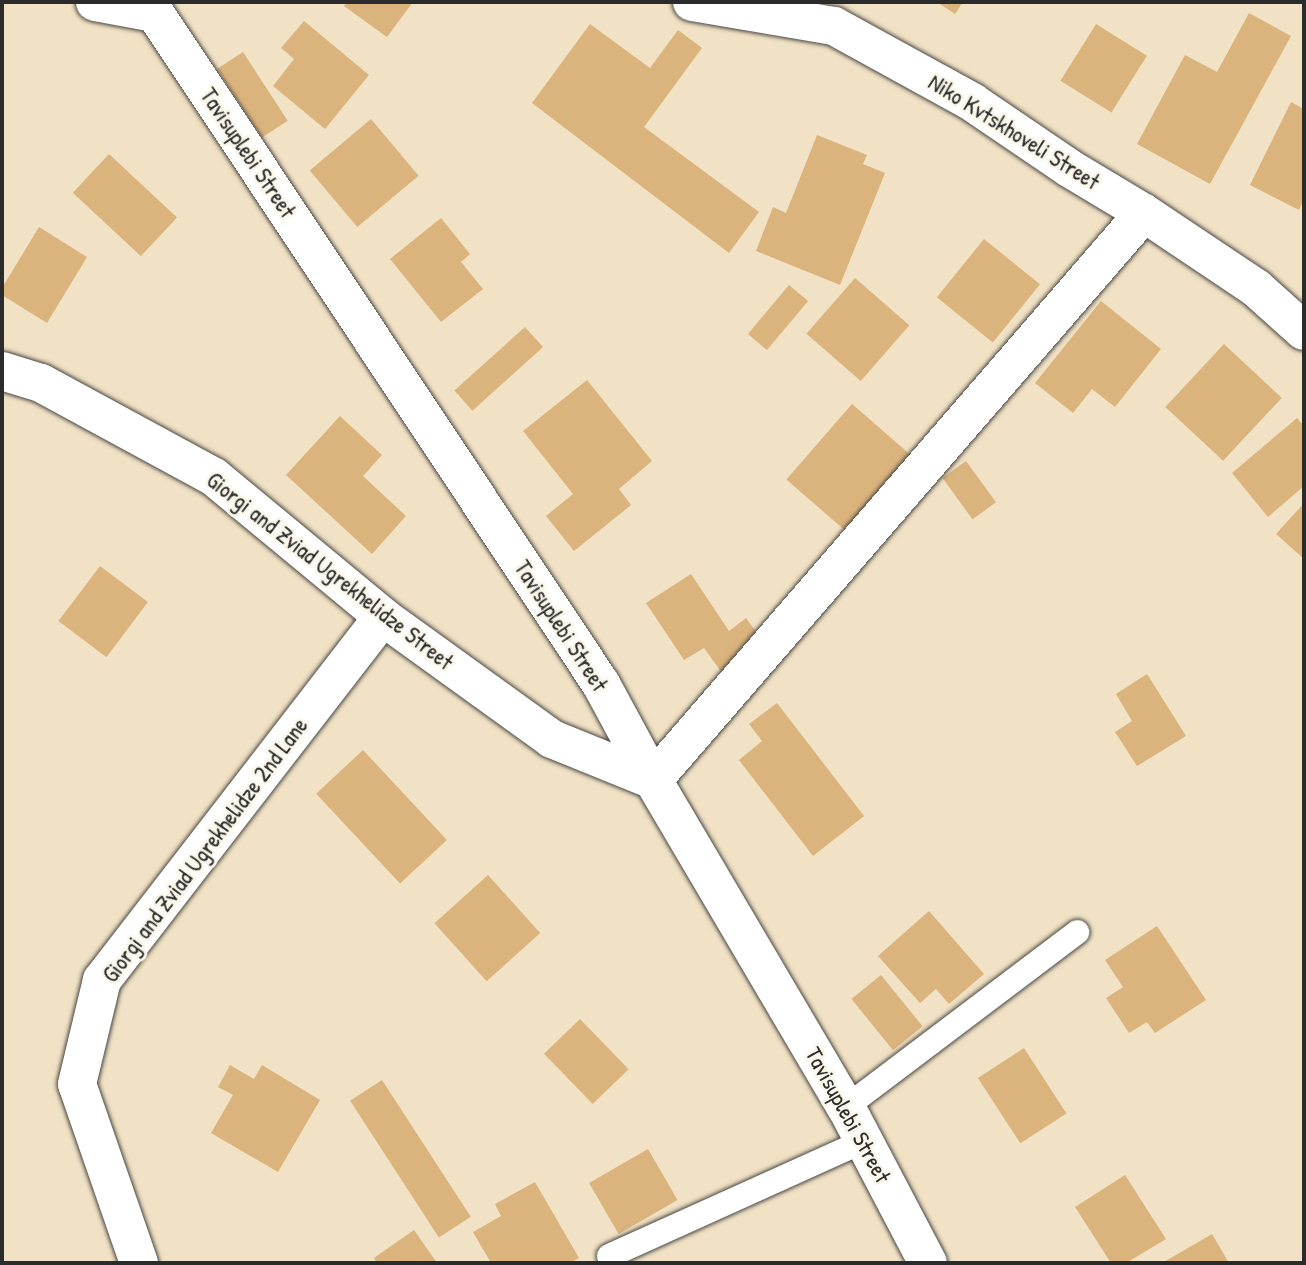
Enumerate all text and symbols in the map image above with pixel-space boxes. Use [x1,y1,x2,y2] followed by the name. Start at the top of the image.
[923,68,1105,196] street label: Niko Kvtskhoveli Street
[194,83,302,223] street label: Tavisuplebi Street
[201,466,459,676] street label: Giorgi and Zviad Ugrekhelidze Street
[508,555,614,697] street label: Tavisuplebi Street
[96,712,314,988] street label: Giorgi and Zviad Ugrekhelidze 2nd Lane
[799,1042,897,1188] street label: Tavisuplebi Street

